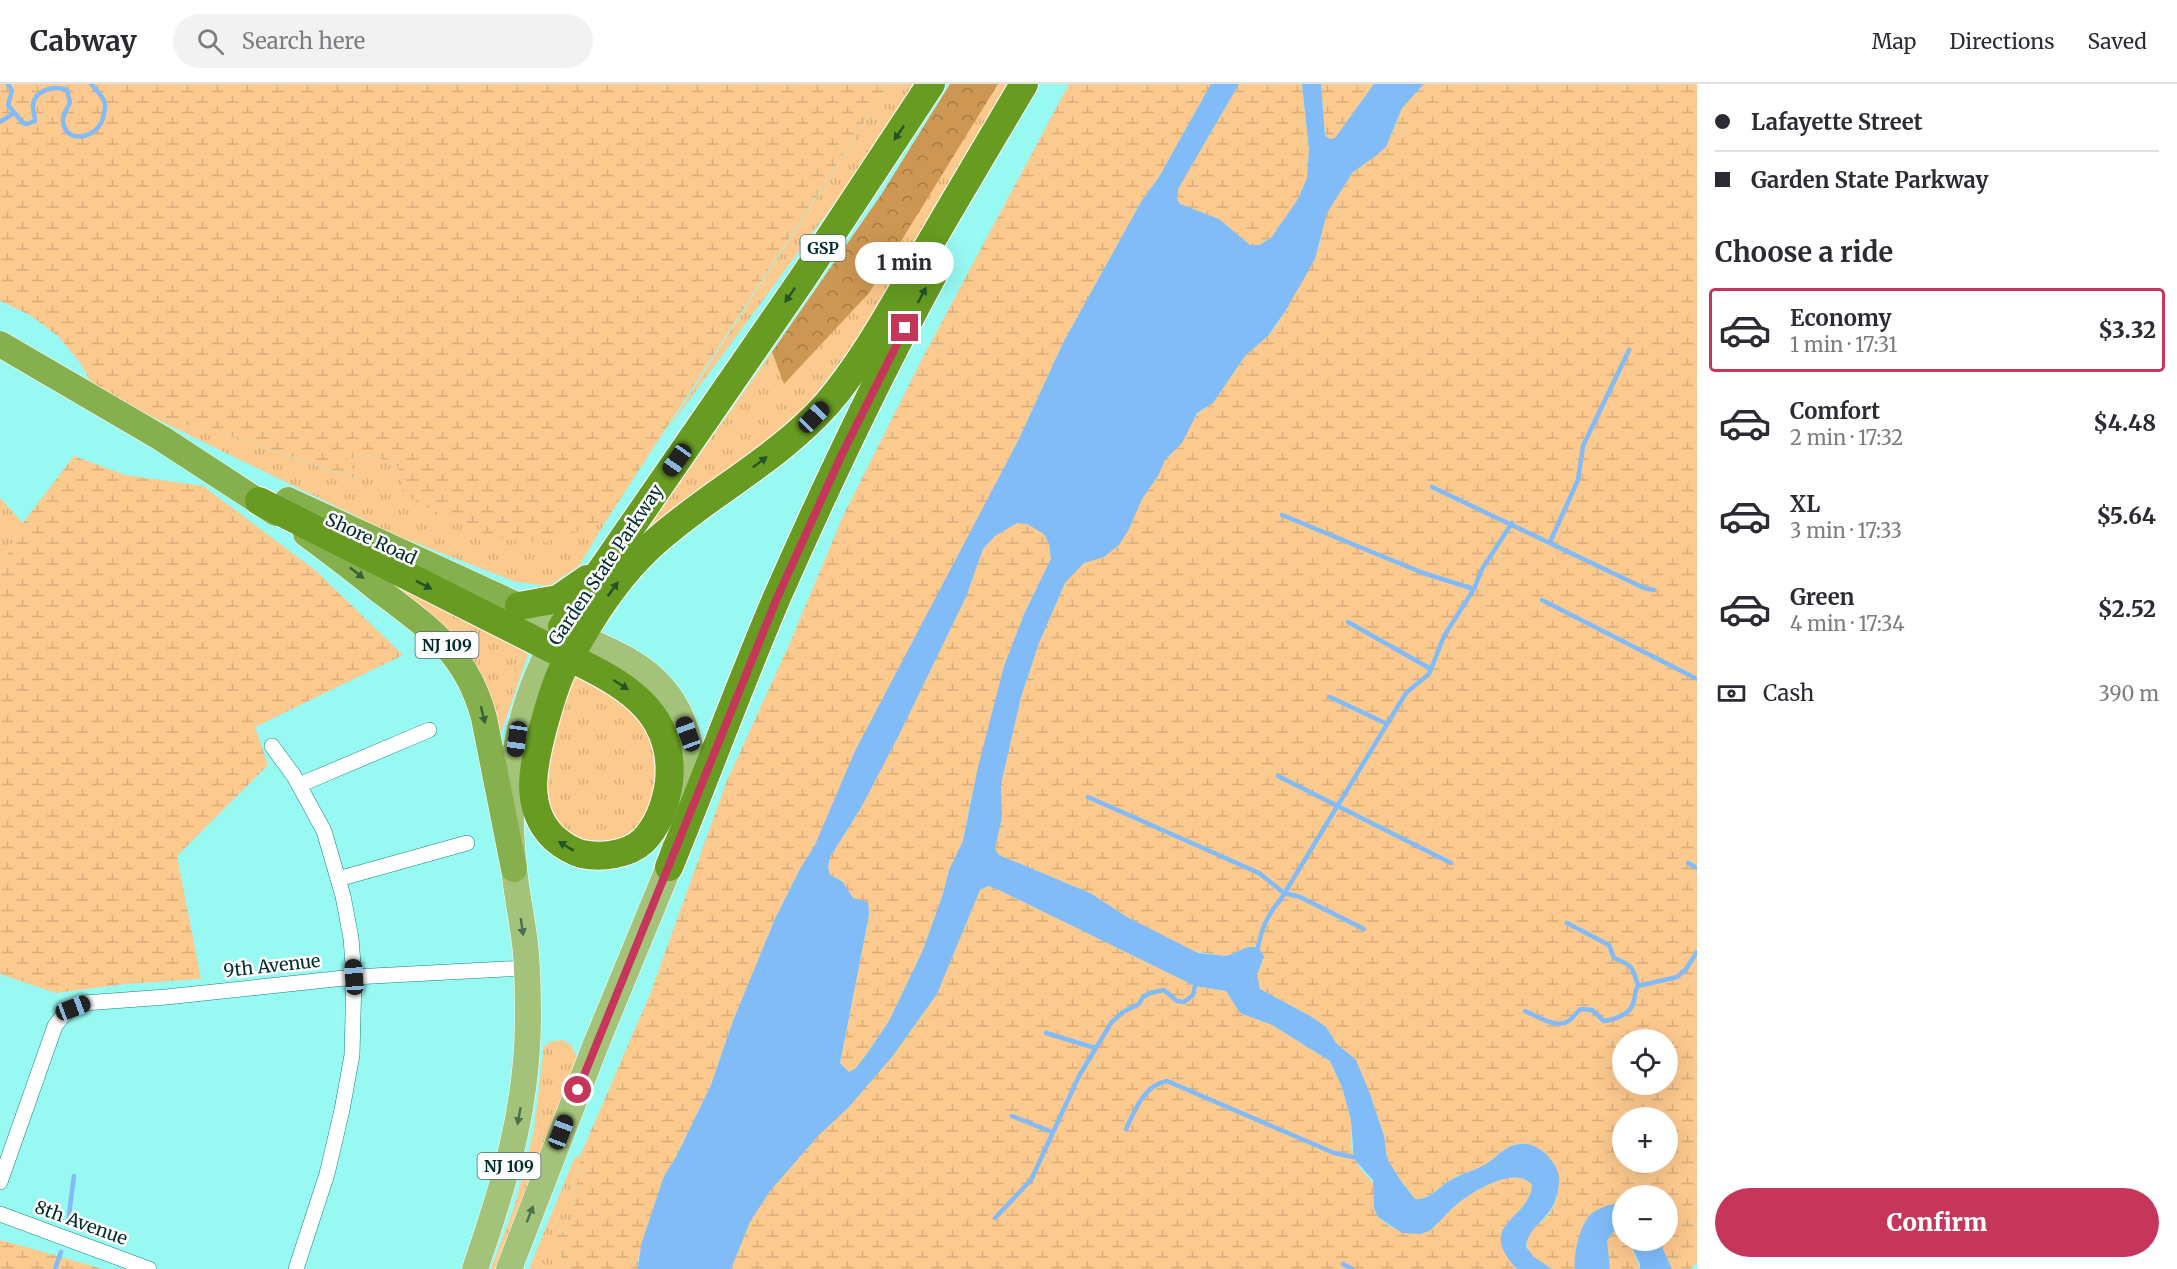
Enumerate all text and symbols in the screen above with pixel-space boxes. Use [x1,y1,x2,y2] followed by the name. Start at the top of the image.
[173,14,593,68] search box
[30,23,137,59] text: Cabway
[194,25,227,58] icon: search
[242,27,365,55] text: Search here
[1872,28,1916,55] text: Map
[1949,28,2054,55] text: Directions
[2087,28,2147,55] text: Saved
[1751,108,1923,136] text: Lafayette Street
[894,125,905,141] one-way arrow
[1751,166,1989,194] text: Garden State Parkway
[800,235,846,261] road number: GSP
[1715,235,1893,269] text: Choose a ride
[856,241,954,283] callout: 1 min
[877,250,932,275] text: 1 min
[785,287,796,303] one-way arrow
[917,287,927,304] one-way arrow
[1718,303,1772,357] icon: car
[1790,304,1891,332] text: Economy
[891,314,918,341] route end
[2098,316,2156,344] text: $3.32
[1790,332,1897,357] text: 1 min · 17:31
[1718,396,1772,450] icon: car
[1790,397,1880,425] text: Comfort
[795,398,833,436] car
[2093,409,2156,437] text: $4.48
[1790,425,1903,450] text: 2 min · 17:32
[659,440,695,480] car
[753,456,768,468] one-way arrow
[543,479,668,650] street label: Garden State Parkway
[1718,489,1772,543] icon: car
[1790,490,1820,518] text: XL
[2097,502,2156,530] text: $5.64
[322,507,421,570] street label: Shore Road
[1790,518,1902,543] text: 3 min · 17:33
[349,567,365,579] one-way arrow
[416,580,433,590] one-way arrow
[607,581,619,596] one-way arrow
[1718,582,1772,636] icon: car
[1790,583,1854,611] text: Green
[2098,595,2156,623] text: $2.52
[1790,611,1904,636] text: 4 min · 17:34
[416,632,478,658] road number: NJ 109
[1715,677,1748,710] icon: cash
[1763,679,1814,707] text: Cash
[613,680,629,691] one-way arrow
[2099,681,2159,706] text: 390 m
[479,706,489,725] one-way arrow
[673,714,703,754] car
[506,720,528,758] car
[557,841,574,851] one-way arrow
[518,918,527,937] one-way arrow
[222,949,321,982] street label: 9th Avenue
[344,958,364,996] car
[53,993,93,1023] car
[1612,1029,1678,1251] map controls
[1612,1029,1678,1095] button: locate
[564,1076,591,1103] route start
[515,1107,524,1126] one-way arrow
[1612,1107,1678,1173] button: +
[546,1112,576,1152] car
[478,1153,540,1179] road number: NJ 109
[1612,1185,1678,1251] button: −
[1715,1188,2159,1257] button: Confirm
[32,1195,131,1250] street label: 8th Avenue
[525,1205,535,1223] one-way arrow

